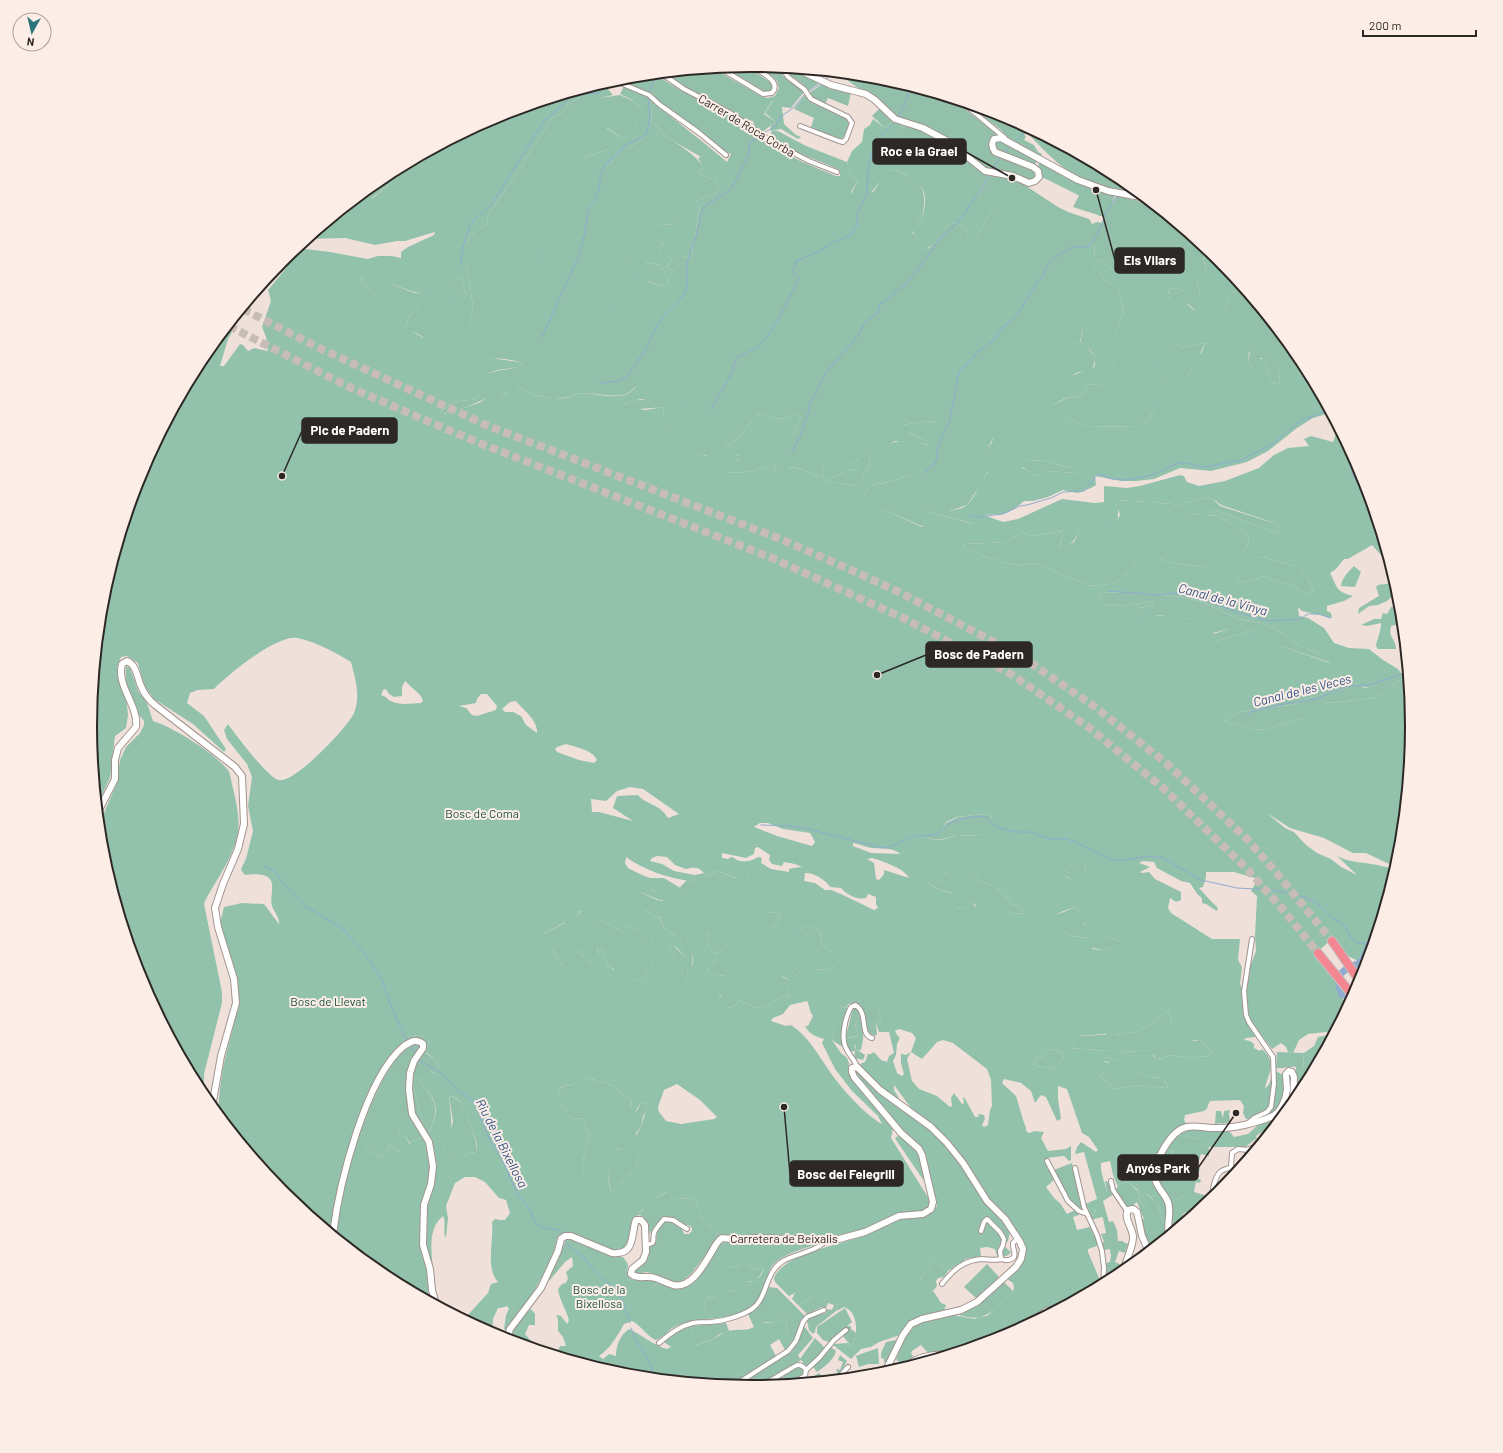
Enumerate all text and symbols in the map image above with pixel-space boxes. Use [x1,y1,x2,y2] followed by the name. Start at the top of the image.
[12,12,52,52] north arrow
[1363,12,1476,38] scale bar
[1369,18,1401,32] text: 200 m
[26,35,35,49] text: N
[696,91,798,159] street label: Carrer de Roca Corba
[873,139,966,164] callout: Roc e la Grael
[880,143,958,159] text: Roc e la Grael
[1115,248,1184,273] callout: Els Vilars
[1124,252,1177,268] text: Els Vilars
[302,418,397,443] callout: Pic de Padern
[311,422,389,438] text: Pic de Padern
[1177,579,1269,619] water label: Canal de la Vinya
[926,642,1032,667] callout: Bosc de Padern
[934,646,1024,662] text: Bosc de Padern
[1251,670,1353,710] water label: Canal de les Veces
[445,806,519,820] park label: Bosc de Coma
[290,994,366,1008] park label: Bosc de Llevat
[473,1096,531,1190] water label: Riu de la Bixellosa
[1118,1155,1198,1180] callout: Anyós Park
[1126,1160,1190,1176] text: Anyós Park
[790,1161,903,1186] callout: Bosc del Felegrill
[797,1166,895,1182] text: Bosc del Felegrill
[730,1231,838,1245] street label: Carretera de Beixalis
[573,1282,625,1310] park label: Bosc de la Bixellosa

